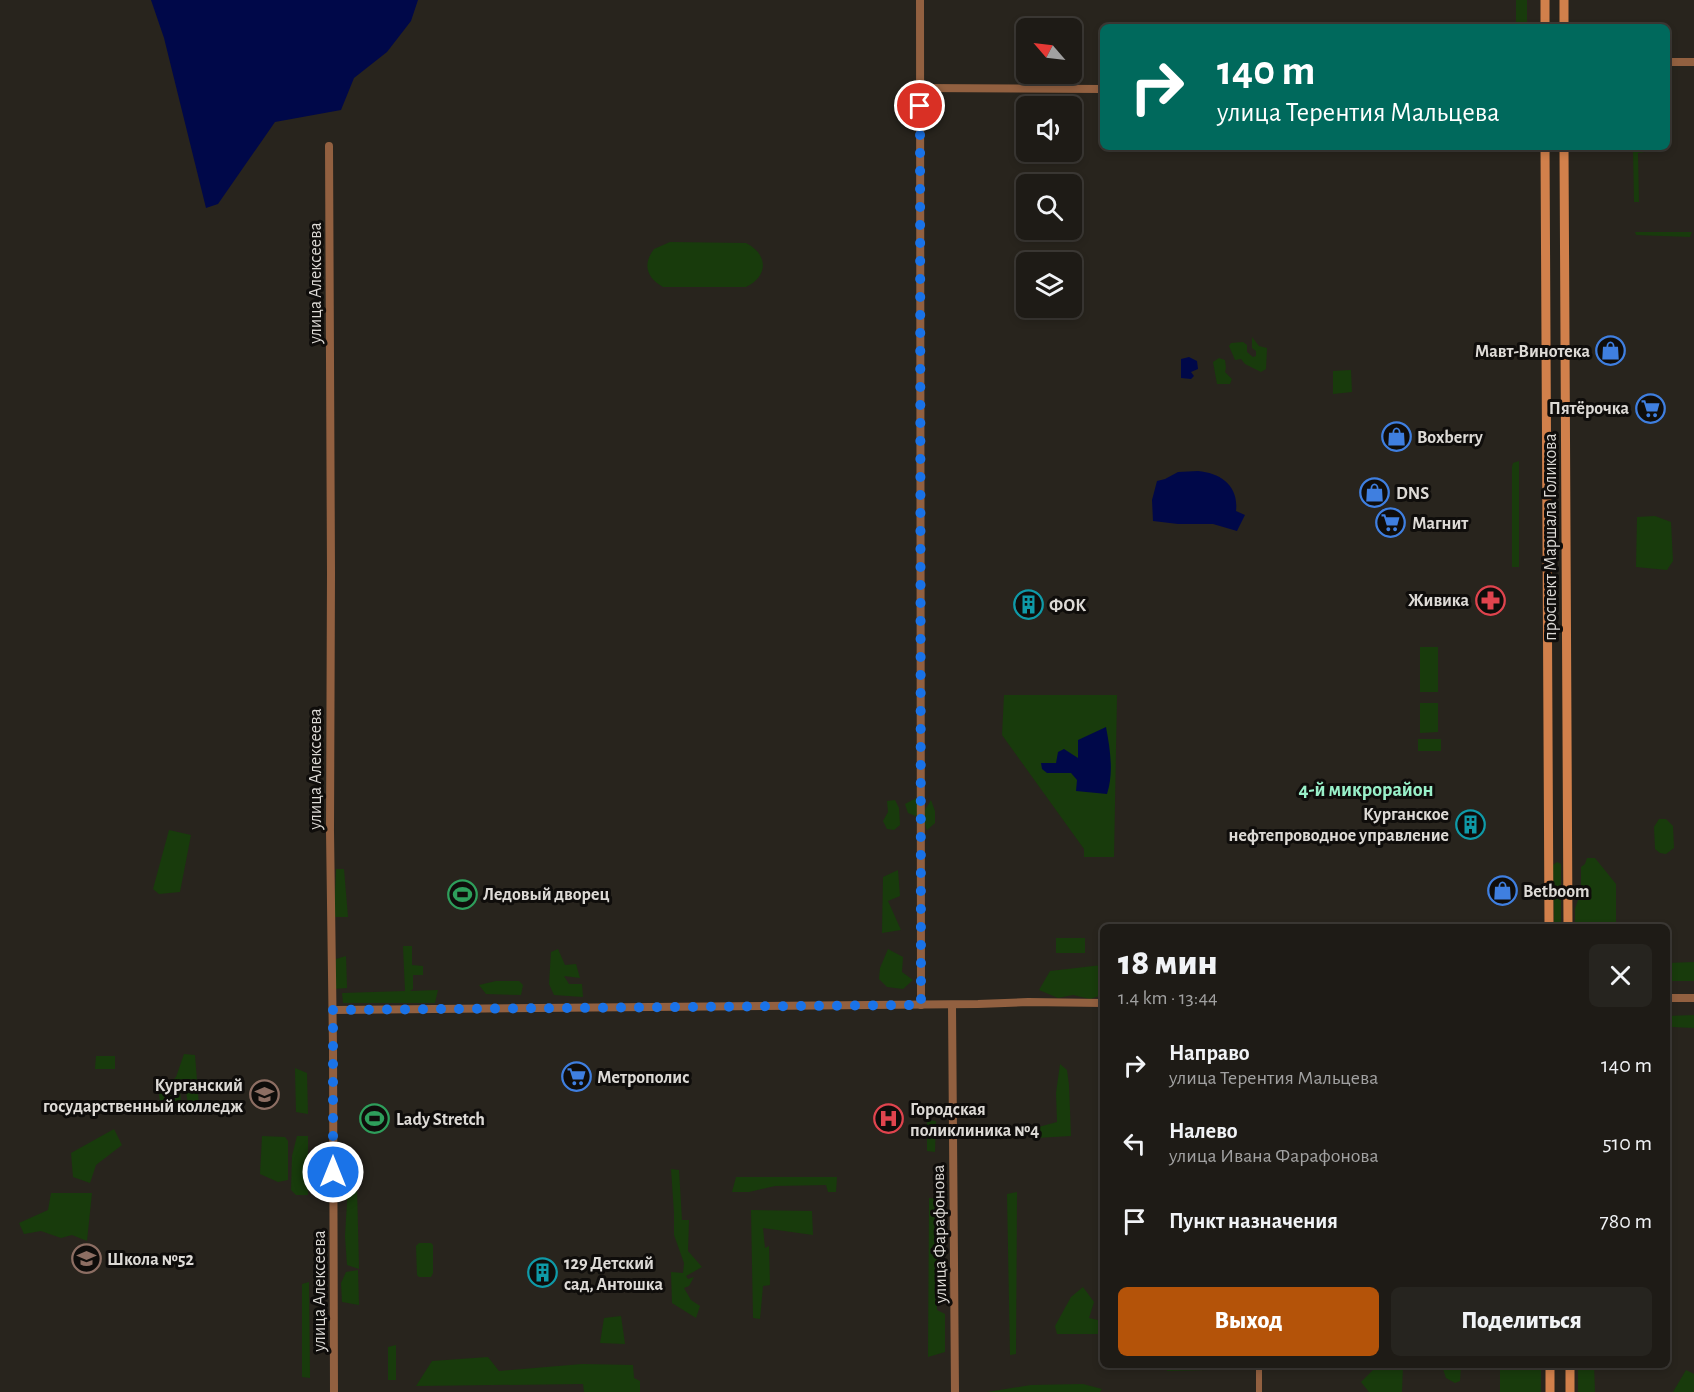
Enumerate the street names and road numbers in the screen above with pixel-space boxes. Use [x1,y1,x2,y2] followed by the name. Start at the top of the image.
[307,222,325,345] street label: улица Алексеева
[1542,433,1560,641] street label: проспект Маршала Голикова
[307,708,325,831] street label: улица Алексеева
[930,1164,950,1305] street label: улица Фарафонова
[311,1230,329,1353] street label: улица Алексеева

